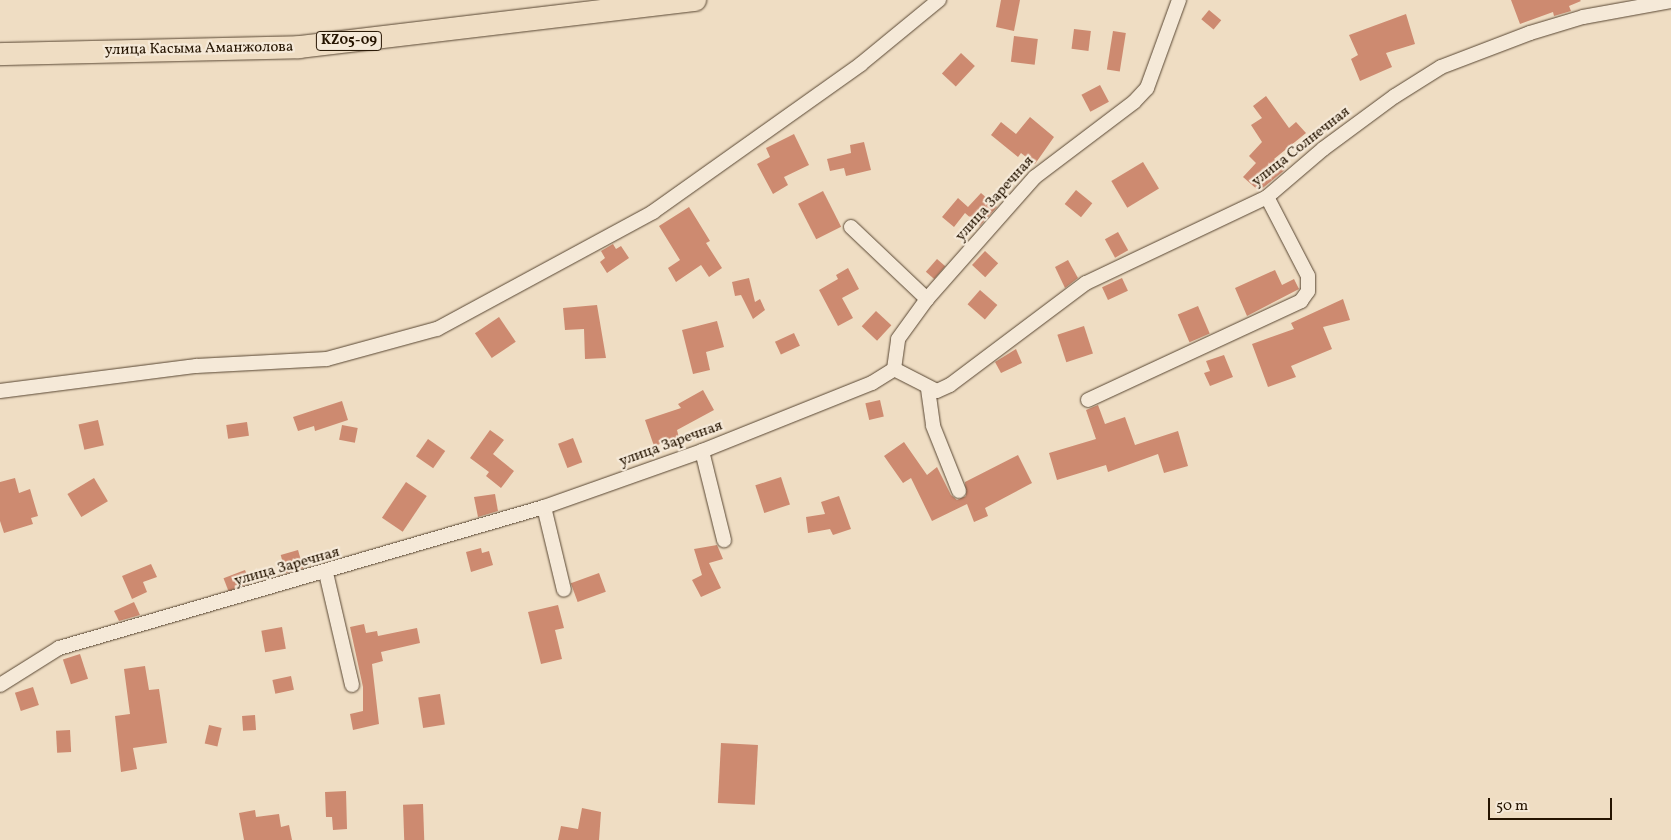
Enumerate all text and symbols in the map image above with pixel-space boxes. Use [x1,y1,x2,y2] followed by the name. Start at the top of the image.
[315,29,383,52] road number: KZ05-09
[104,38,294,60] street label: улица Касыма Аманжолова
[1248,103,1354,191] street label: улица Солнечная
[952,153,1038,245] street label: улица Заречная
[617,417,725,471] street label: улица Заречная
[232,543,342,591] street label: улица Заречная
[1491,788,1615,820] scale bar
[1496,796,1528,817] text: 50 m

